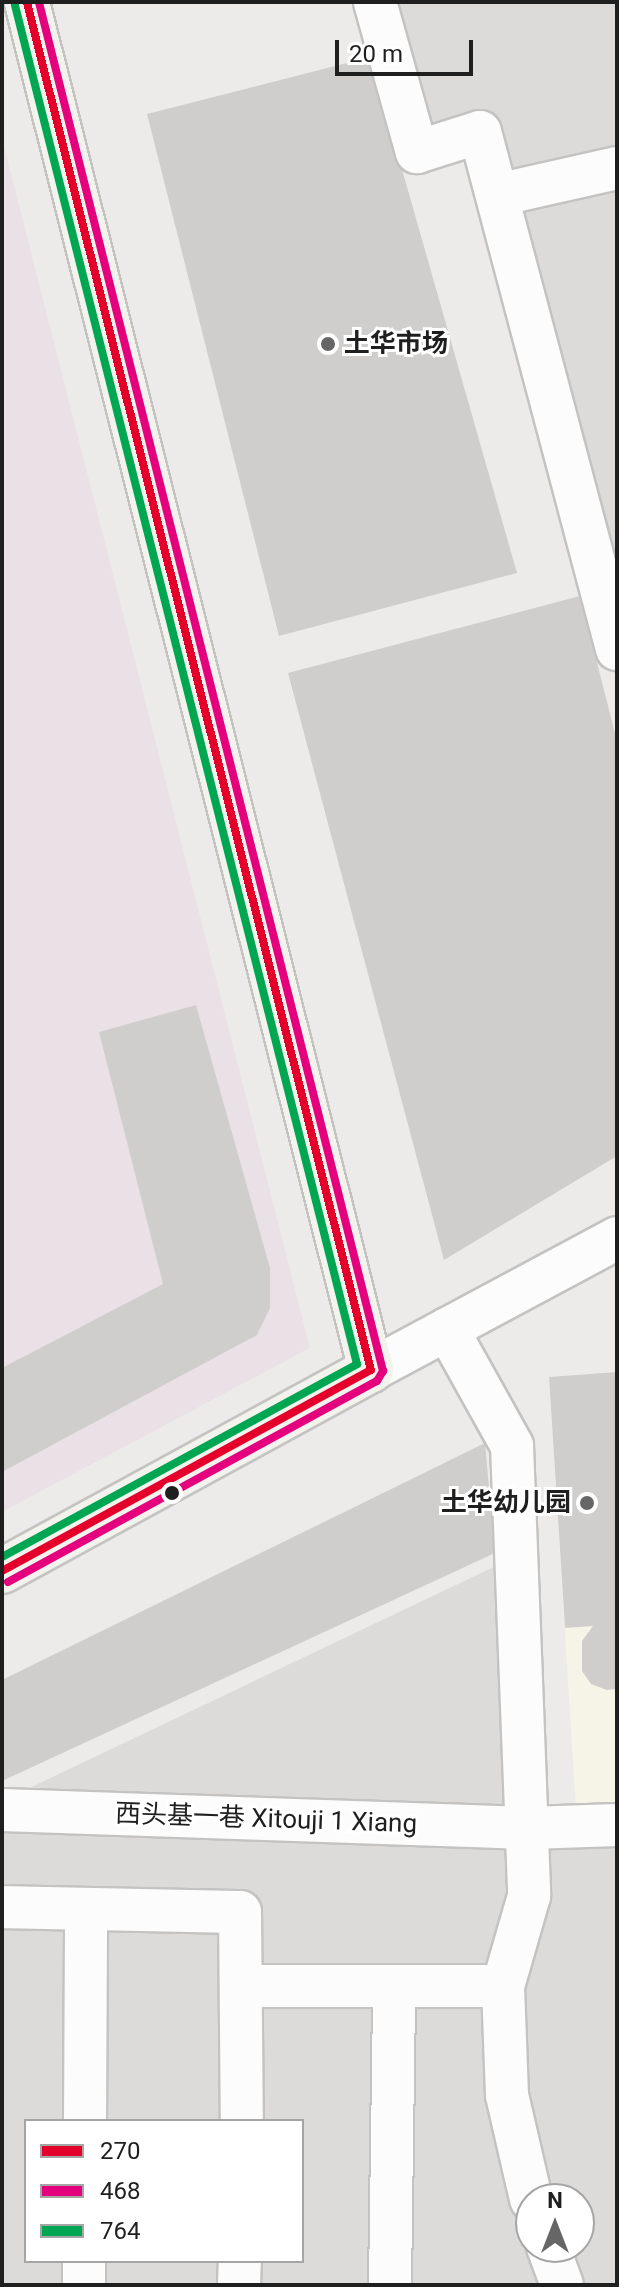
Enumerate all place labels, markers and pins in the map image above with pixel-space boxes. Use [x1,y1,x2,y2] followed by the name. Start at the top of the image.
[344,328,448,360] place label: 土华市场
[319,335,337,353] marker: 土华市场
[164,1485,180,1501] unlabelled marker
[441,1487,571,1519] place label: 土华幼儿园
[578,1494,596,1512] marker: 土华幼儿园

